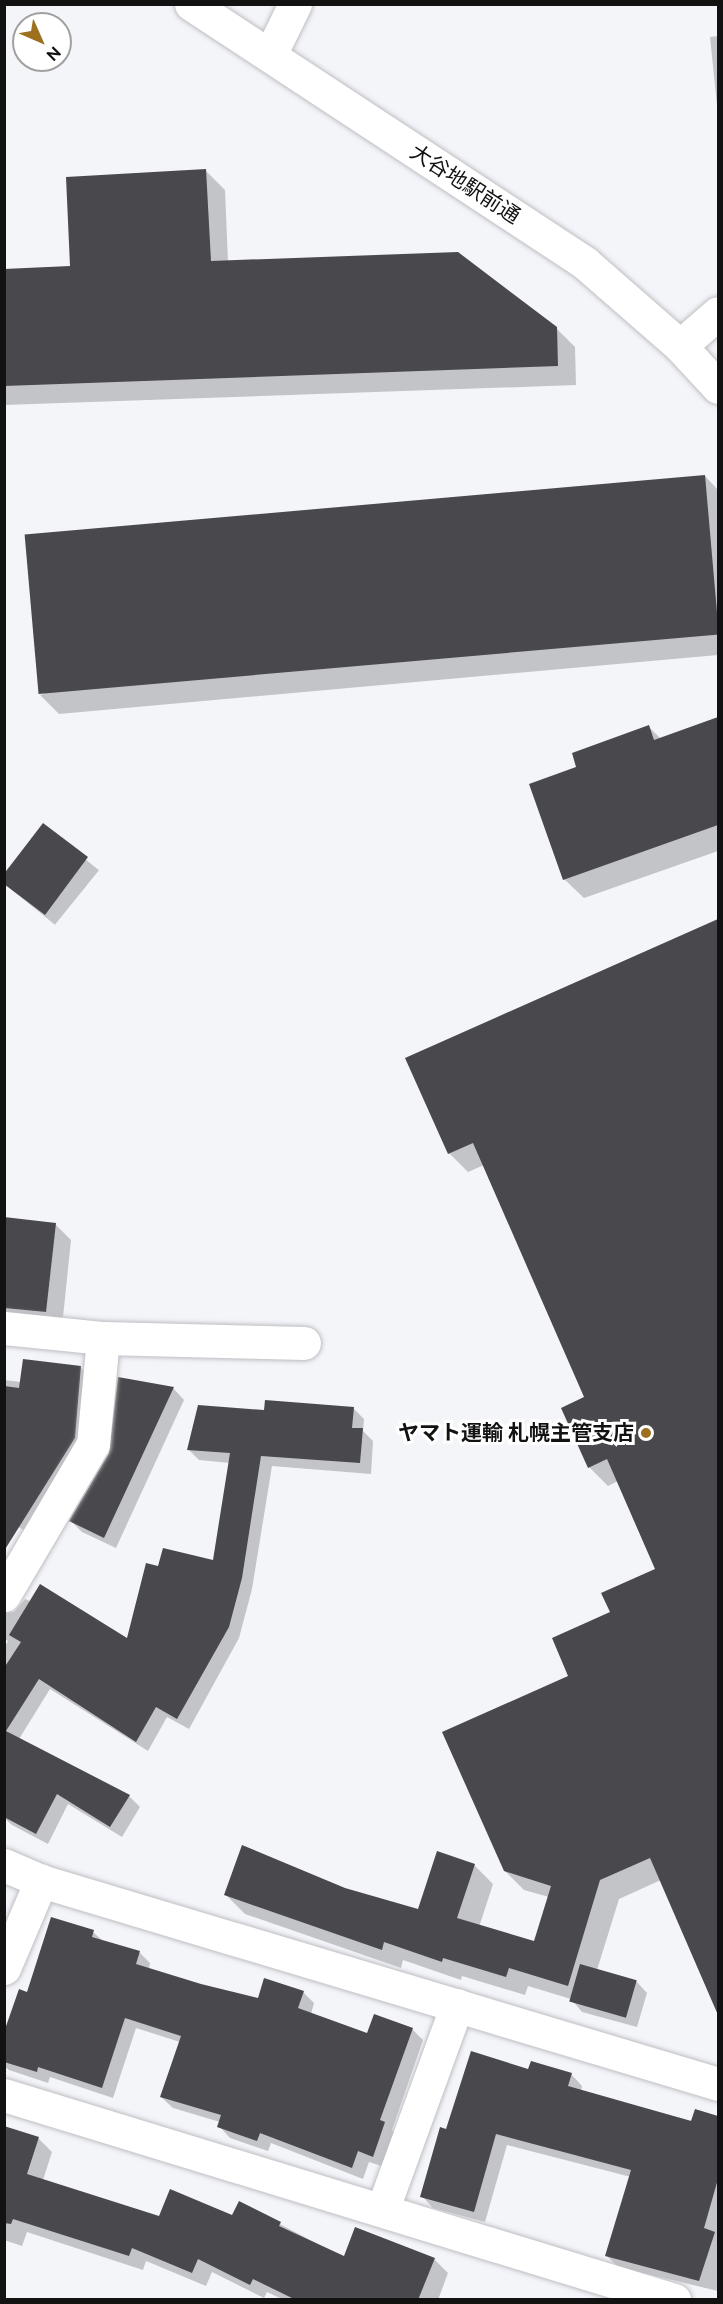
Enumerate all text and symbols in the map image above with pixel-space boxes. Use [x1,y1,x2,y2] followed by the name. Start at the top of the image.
[12,12,72,72] north arrow
[43,43,65,65] text: N
[405,139,525,229] street label: 大谷地駅前通
[398,1420,634,1446] place label: ヤマト運輸 札幌主管支店
[639,1426,653,1440] marker: ヤマト運輸 札幌主管支店

